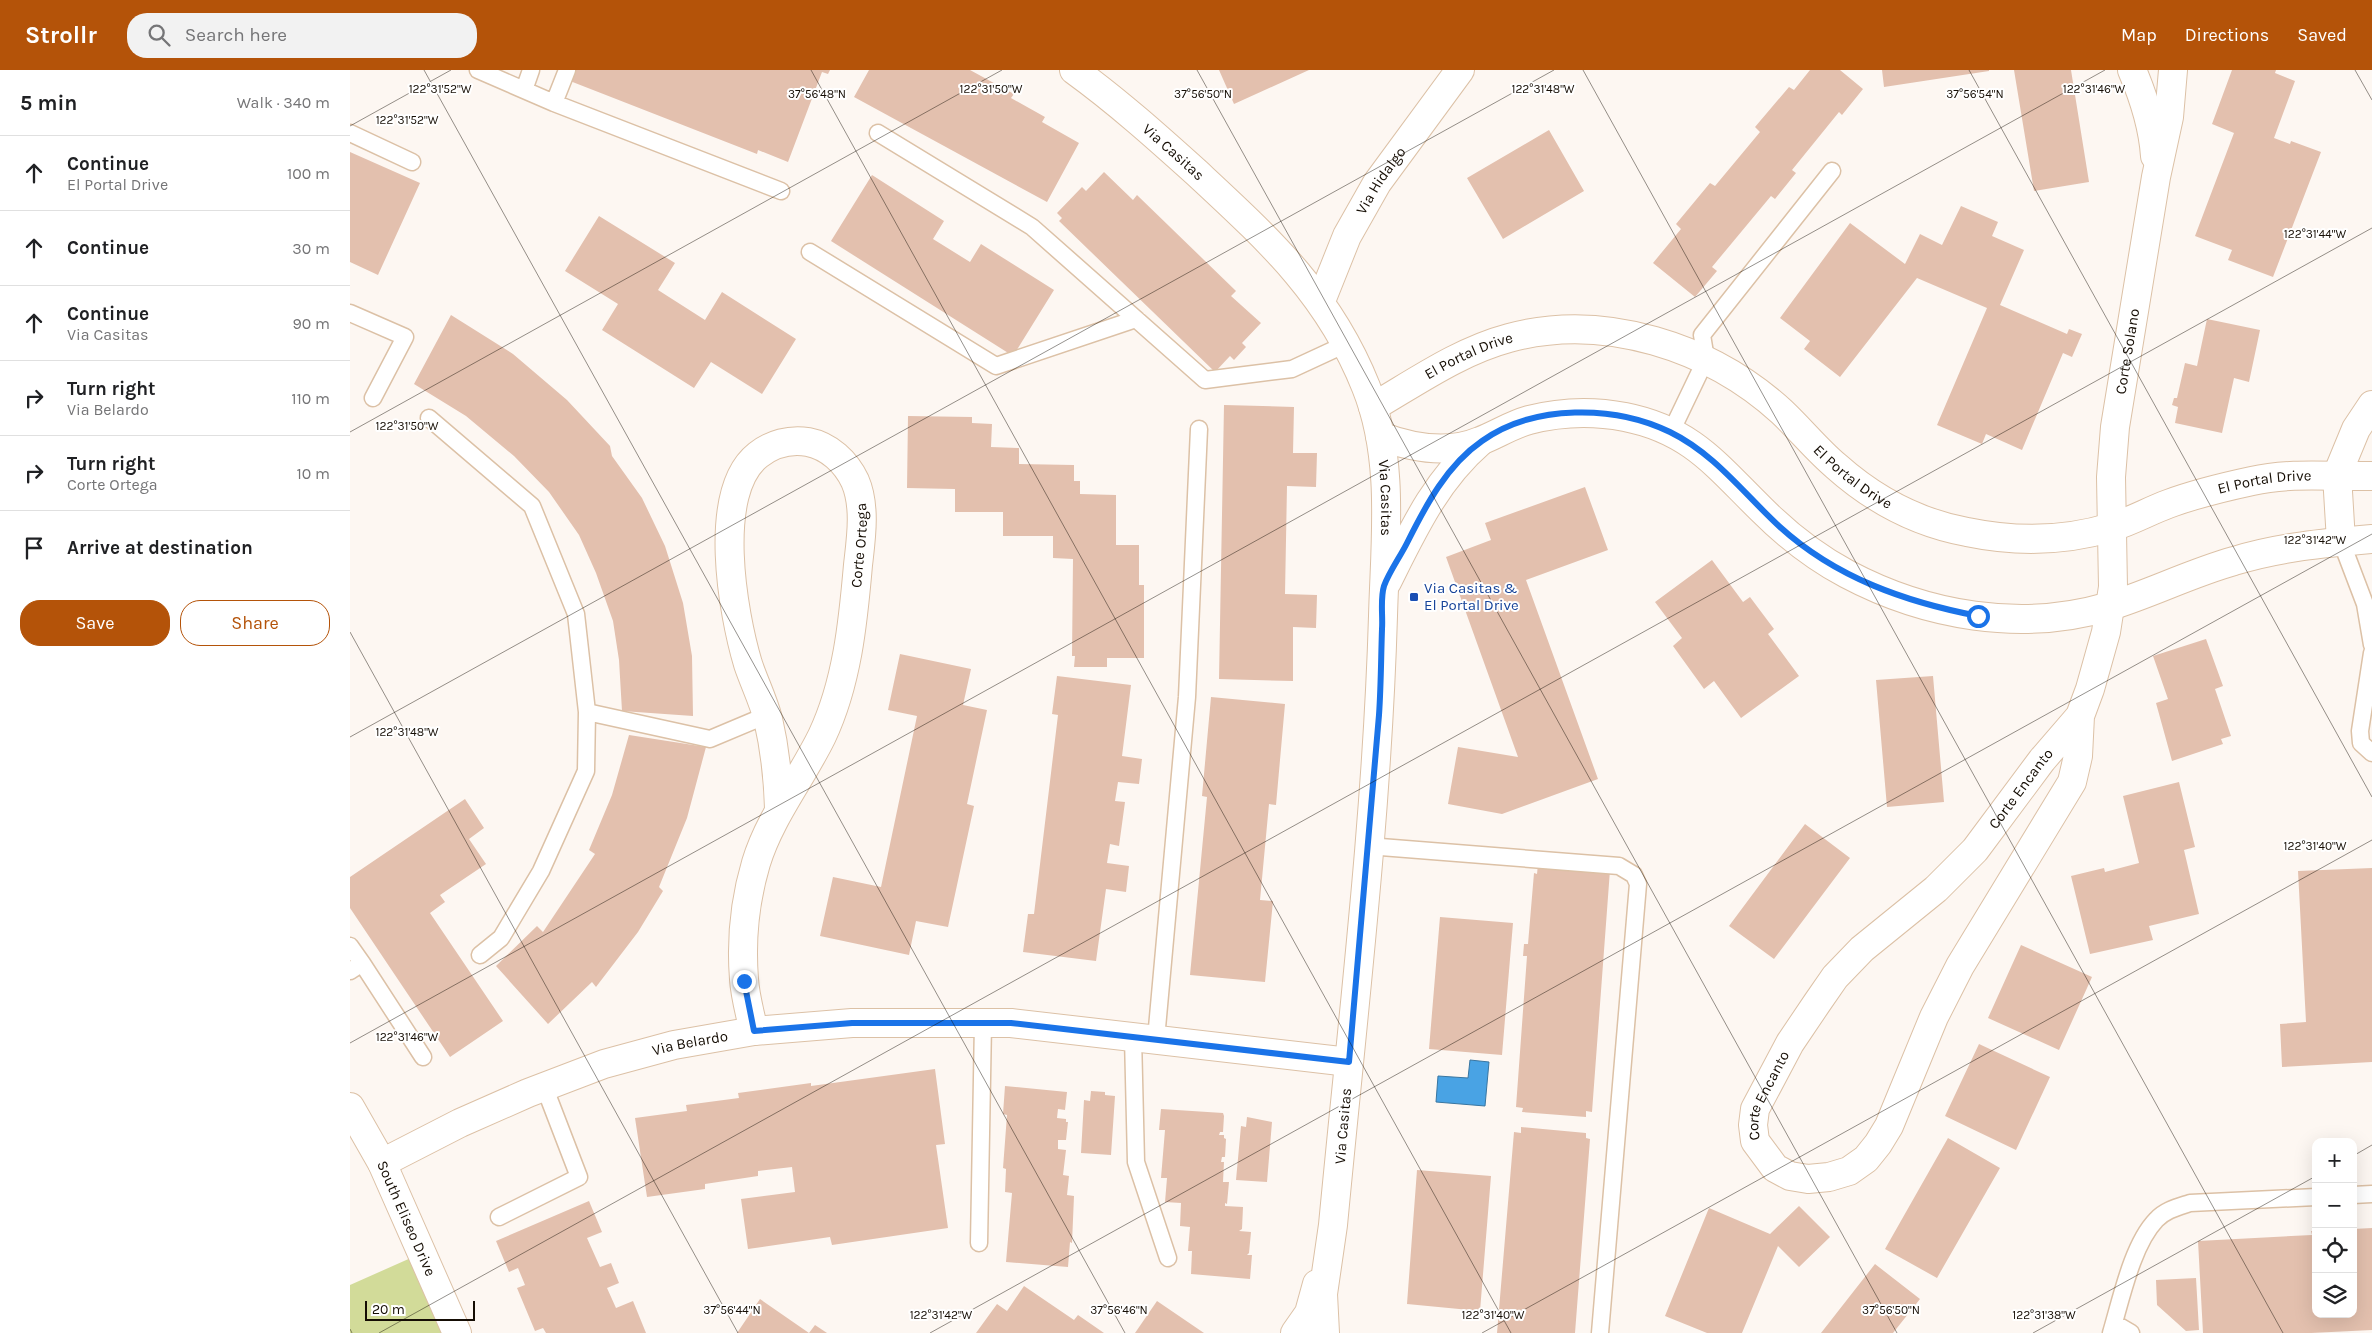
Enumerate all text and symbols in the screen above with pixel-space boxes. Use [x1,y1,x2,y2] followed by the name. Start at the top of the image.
[127,13,477,58] search box
[25,21,97,49] text: Strollr
[145,21,173,49] icon: search
[185,24,287,46] text: Search here
[2121,24,2157,46] text: Map
[2185,24,2269,46] text: Directions
[2297,24,2347,46] text: Saved
[409,82,472,96] text: 122°31'52"W
[960,82,1023,96] text: 122°31'50"W
[1511,82,1575,96] text: 122°31'48"W
[2063,82,2126,96] text: 122°31'46"W
[788,87,846,101] text: 37°56'48"N
[1174,87,1232,101] text: 37°56'50"N
[1946,87,2004,101] text: 37°56'54"N
[20,91,77,115] text: 5 min
[237,93,330,112] text: Walk · 340 m
[376,113,439,127] text: 122°31'52"W
[1139,120,1208,184] street label: Via Casitas
[1352,143,1410,218] street label: Via Hidalgo
[67,153,149,175] text: Continue
[20,159,48,187] icon: ahead
[287,164,330,183] text: 100 m
[67,175,168,194] text: El Portal Drive
[2284,227,2346,241] text: 122°31'44"W
[20,234,48,262] icon: ahead
[67,237,149,259] text: Continue
[292,239,330,258] text: 30 m
[67,303,149,325] text: Continue
[2111,307,2143,396] street label: Corte Solano
[20,309,48,337] icon: ahead
[292,314,330,333] text: 90 m
[67,325,148,344] text: Via Casitas
[1421,328,1515,383] street label: El Portal Drive
[67,378,156,400] text: Turn right
[20,384,48,412] icon: right
[291,389,330,408] text: 110 m
[67,400,149,419] text: Via Belardo
[376,419,439,433] text: 122°31'50"W
[1810,441,1895,513] street label: El Portal Drive
[67,453,156,475] text: Turn right
[20,459,48,487] icon: right
[1375,459,1395,536] street label: Via Casitas
[296,464,330,483] text: 10 m
[2216,466,2311,498] street label: El Portal Drive
[67,475,158,494] text: Corte Ortega
[847,502,871,588] street label: Corte Ortega
[2284,533,2347,547] text: 122°31'42"W
[20,534,48,562] icon: arrive
[67,537,253,559] text: Arrive at destination
[1424,579,1519,614] place label: Via Casitas & El Portal Drive
[1408,591,1420,603] marker: Via Casitas & El Portal Drive
[20,600,170,646] button: Save
[180,600,330,646] button: Share
[1967,605,1990,628] route start
[375,725,439,739] text: 122°31'48"W
[1985,745,2057,833] street label: Corte Encanto
[2284,839,2347,853] text: 122°31'40"W
[733,970,756,993] route end
[650,1027,729,1060] street label: Via Belardo
[376,1030,439,1044] text: 122°31'46"W
[1744,1048,1793,1141] street label: Corte Encanto
[1331,1087,1355,1165] street label: Via Casitas
[2312,1138,2357,1318] map controls
[2312,1138,2357,1183] button: +
[373,1158,440,1279] street label: South Eliseo Drive
[2312,1183,2357,1228] button: −
[2312,1228,2357,1273] button: locate
[2312,1273,2357,1318] button: layers
[365,1298,475,1321] scale bar
[372,1301,405,1318] text: 20 m
[703,1303,761,1317] text: 37°56'44"N
[1090,1303,1148,1317] text: 37°56'46"N
[1862,1303,1920,1317] text: 37°56'50"N
[910,1308,973,1322] text: 122°31'42"W
[1462,1308,1525,1322] text: 122°31'40"W
[2012,1308,2076,1322] text: 122°31'38"W

